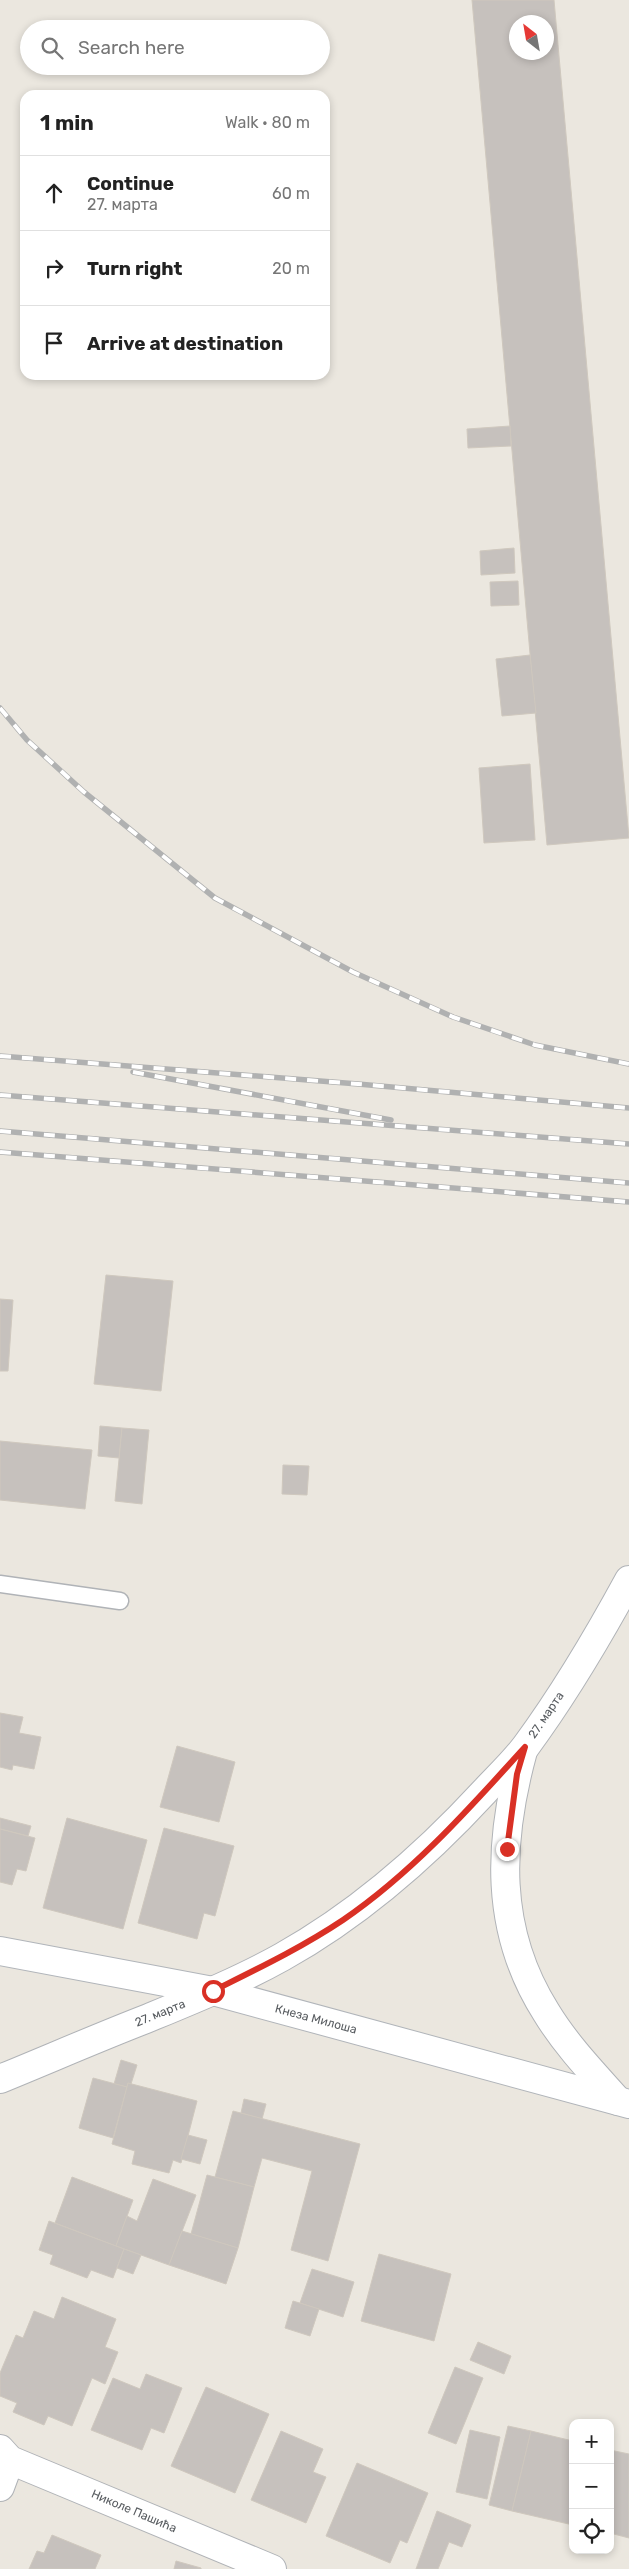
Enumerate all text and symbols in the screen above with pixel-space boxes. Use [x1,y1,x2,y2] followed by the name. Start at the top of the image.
[509,15,554,60] north arrow
[20,20,330,75] search box
[38,34,66,62] icon: search
[78,36,185,59] text: Search here
[40,110,94,135] text: 1 min
[225,113,310,132] text: Walk · 80 m
[87,172,174,195] text: Continue
[40,179,68,207] icon: ahead
[272,184,310,203] text: 60 m
[87,195,158,214] text: 27. марта
[40,254,68,282] icon: right
[87,257,182,280] text: Turn right
[272,259,310,278] text: 20 m
[40,329,68,357] icon: arrive
[87,332,283,355] text: Arrive at destination
[525,1689,567,1741] street label: 27. марта
[496,1838,519,1861] route end
[202,1980,225,2003] route start
[133,1997,187,2029] street label: 27. марта
[274,2001,358,2037] street label: Кнеза Милоша
[569,2419,614,2554] map controls
[569,2419,614,2464] button: +
[569,2464,614,2509] button: −
[89,2487,179,2535] street label: Николе Пашића
[569,2509,614,2554] button: locate

